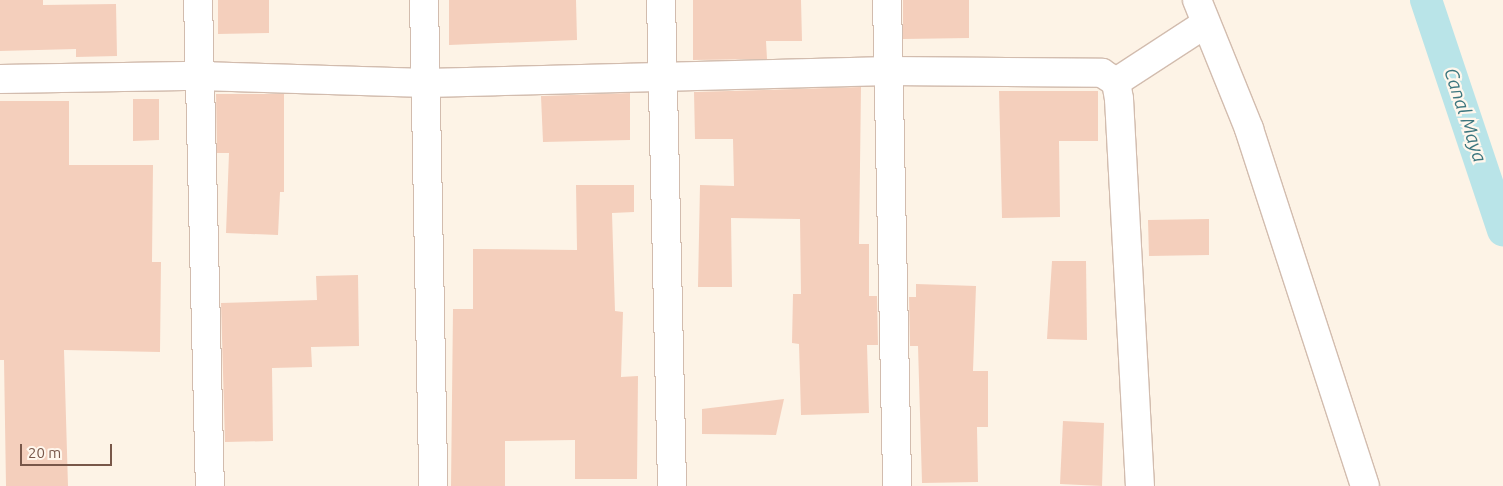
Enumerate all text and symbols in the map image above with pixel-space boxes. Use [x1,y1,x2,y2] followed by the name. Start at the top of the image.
[1439,65,1491,165] water label: Canal Maya
[22,434,115,466] scale bar
[28,444,61,461] text: 20 m

